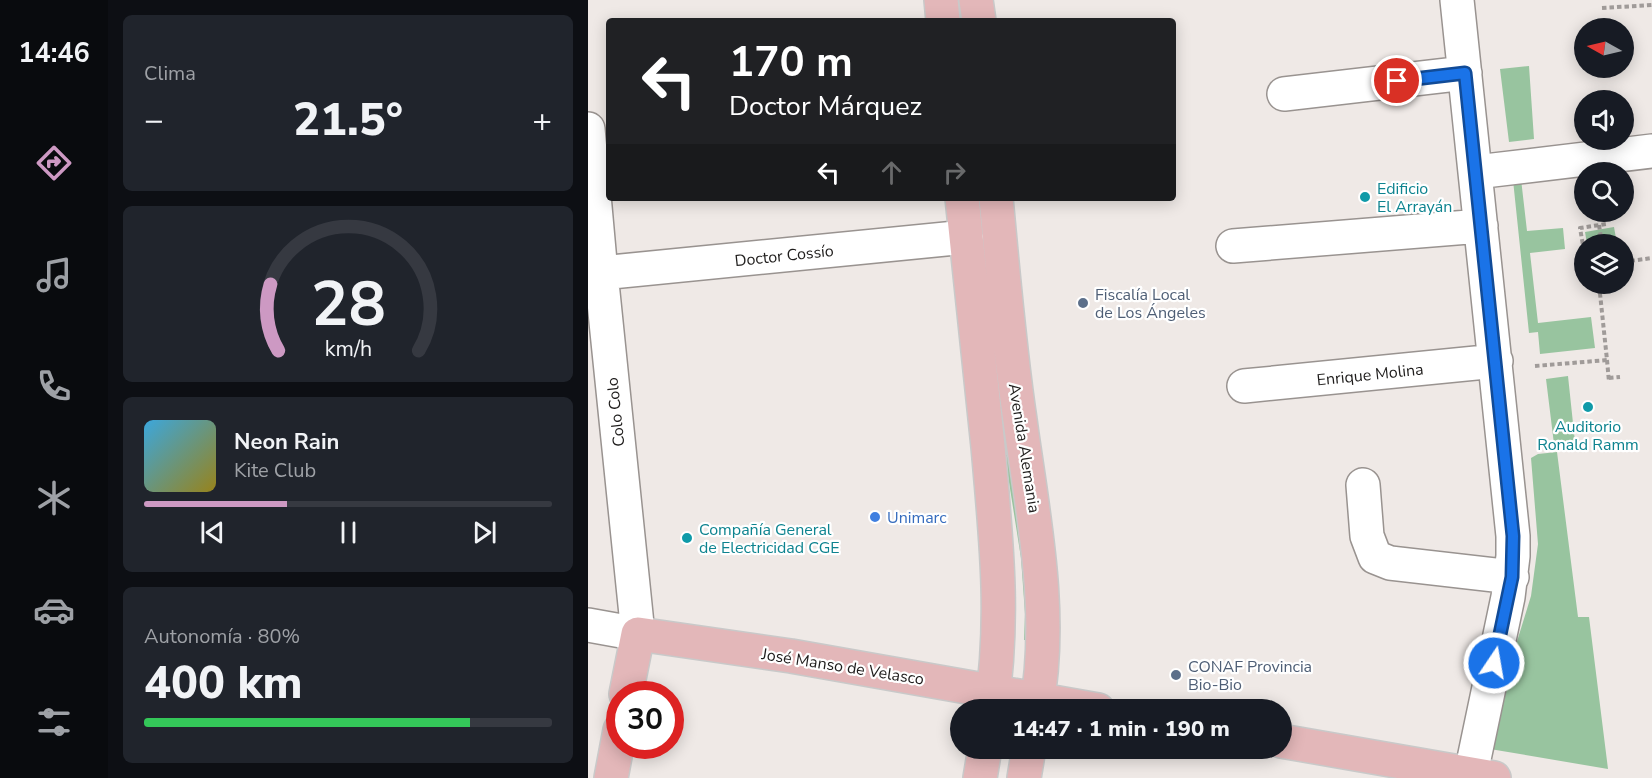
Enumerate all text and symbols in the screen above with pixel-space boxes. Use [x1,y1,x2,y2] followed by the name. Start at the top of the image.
[1574,18,1634,78] north arrow
[1574,18,1634,294] map controls
[729,34,853,91] text: 170 m
[18,35,90,72] text: 14:46
[630,42,708,120] icon: left
[1371,55,1422,106] pin
[144,60,196,87] text: Clima
[1380,64,1413,97] icon: arrive
[729,88,922,125] text: Doctor Márquez
[293,90,403,151] text: 21.5°
[1574,90,1634,150] button: sound
[144,98,164,143] text: −
[532,98,552,143] text: +
[33,142,75,184] icon: directions
[812,156,845,189] icon: left
[875,156,908,189] icon: ahead
[938,156,971,189] icon: right
[1574,162,1634,222] button: search
[1377,178,1452,218] place label: Edificio El Arrayán
[1358,190,1372,204] marker: Edificio El Arrayán
[1574,234,1634,294] button: layers
[733,240,835,272] street label: Doctor Cossío
[33,254,75,296] icon: music
[311,262,385,347] text: 28
[1095,284,1206,324] place label: Fiscalía Local de Los Ángeles
[1076,296,1090,310] marker: Fiscalía Local de Los Ángeles
[324,334,372,364] text: km/h
[1316,358,1425,392] street label: Enrique Molina
[33,365,75,407] icon: phone
[601,376,631,448] street label: Colo Colo
[1003,382,1045,515] street label: Avenida Alemania
[1581,400,1595,414] marker: Auditorio Ronald Ramm
[1537,416,1639,456] place label: Auditorio Ronald Ramm
[234,427,339,457] text: Neon Rain
[234,457,316,484] text: Kite Club
[33,477,75,519] icon: climate
[887,507,947,529] place label: Unimarc
[868,510,882,524] marker: Unimarc
[196,516,229,549] icon: previous
[332,516,365,549] icon: pause
[468,516,501,549] icon: next
[699,519,840,559] place label: Compañía General de Electricidad CGE
[680,531,694,545] marker: Compañía General de Electricidad CGE
[33,589,75,631] icon: car
[144,623,300,650] text: Autonomía · 80%
[1462,631,1526,695] position arrow
[759,643,926,691] street label: José Manso de Velasco
[144,653,303,714] text: 400 km
[1188,656,1312,696] place label: CONAF Provincia Bio-Bio
[1169,668,1183,682] marker: CONAF Provincia Bio-Bio
[606,681,684,759] speed limit sign: 30
[33,701,75,743] icon: filters
[1012,714,1230,744] text: 14:47 · 1 min · 190 m

